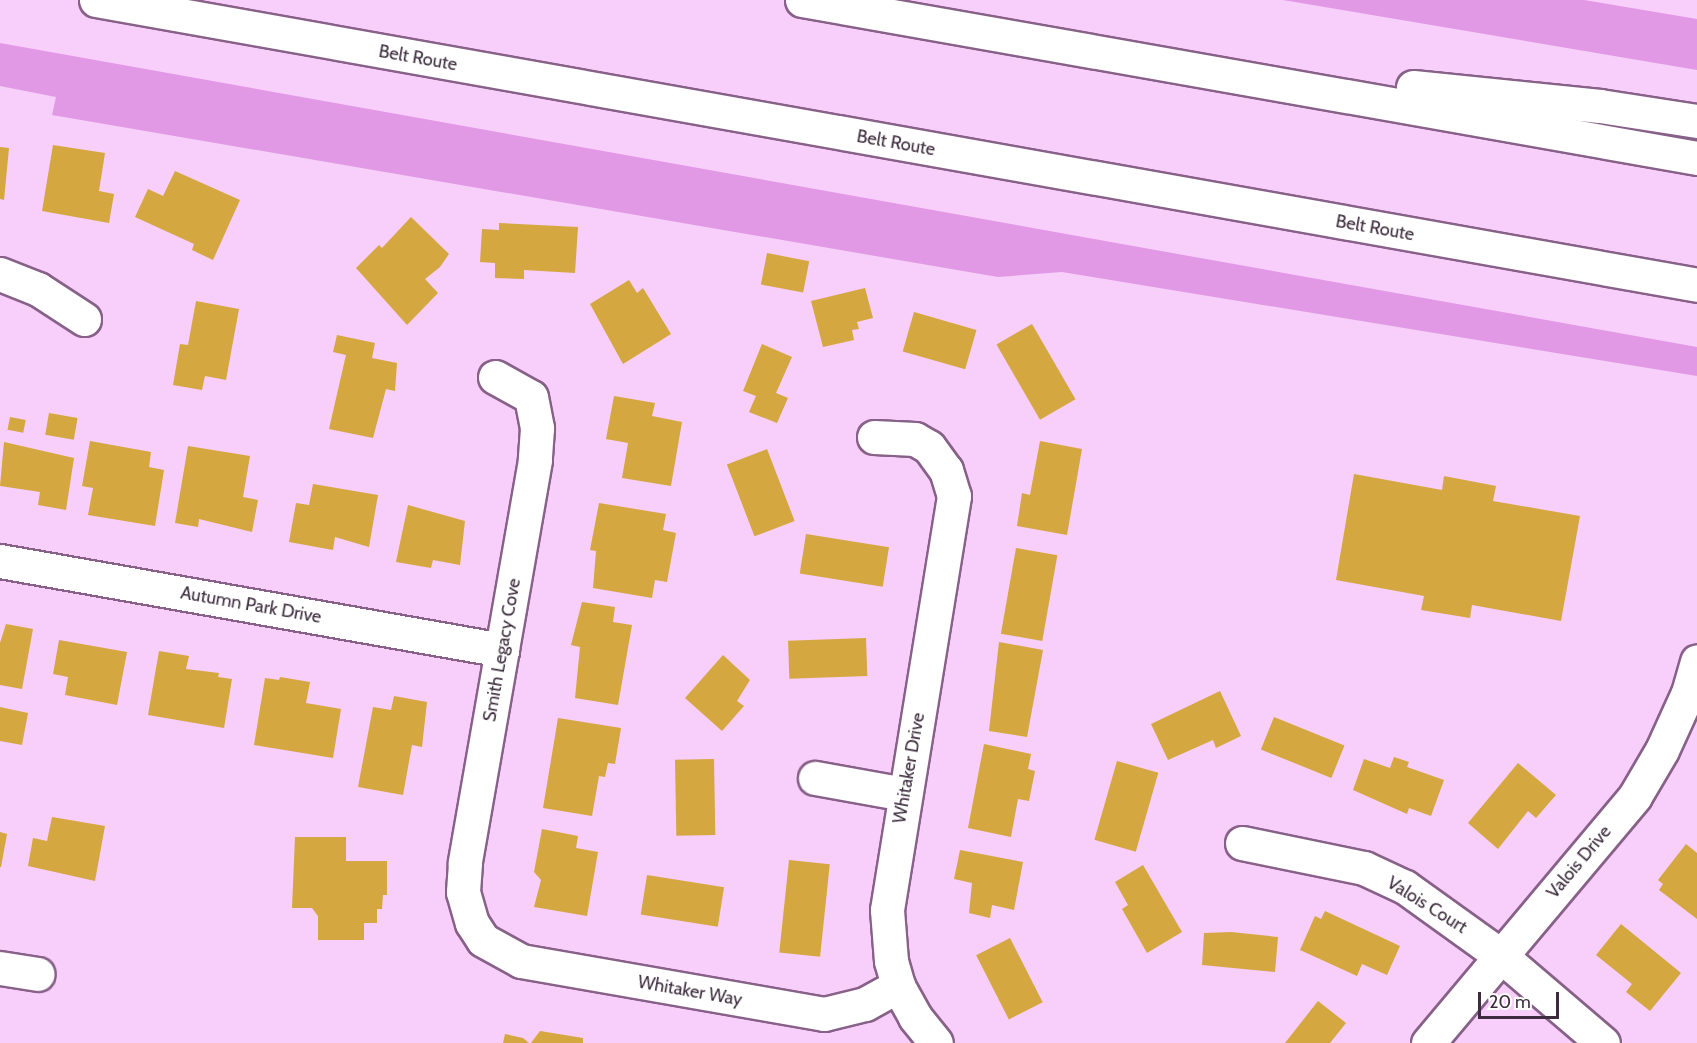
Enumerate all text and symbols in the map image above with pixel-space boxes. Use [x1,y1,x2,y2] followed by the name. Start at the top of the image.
[377,40,459,76] street label: Belt Route
[855,125,937,161] street label: Belt Route
[1334,210,1416,246] street label: Belt Route
[479,577,525,723] street label: Smith Legacy Cove
[179,582,323,628] street label: Autumn Park Drive
[889,711,929,825] street label: Whitaker Drive
[1542,821,1616,903] street label: Valois Drive
[1383,872,1471,938] street label: Valois Court
[636,971,744,1011] street label: Whitaker Way
[1481,980,1562,1018] scale bar
[1489,991,1531,1013] text: 20 m

